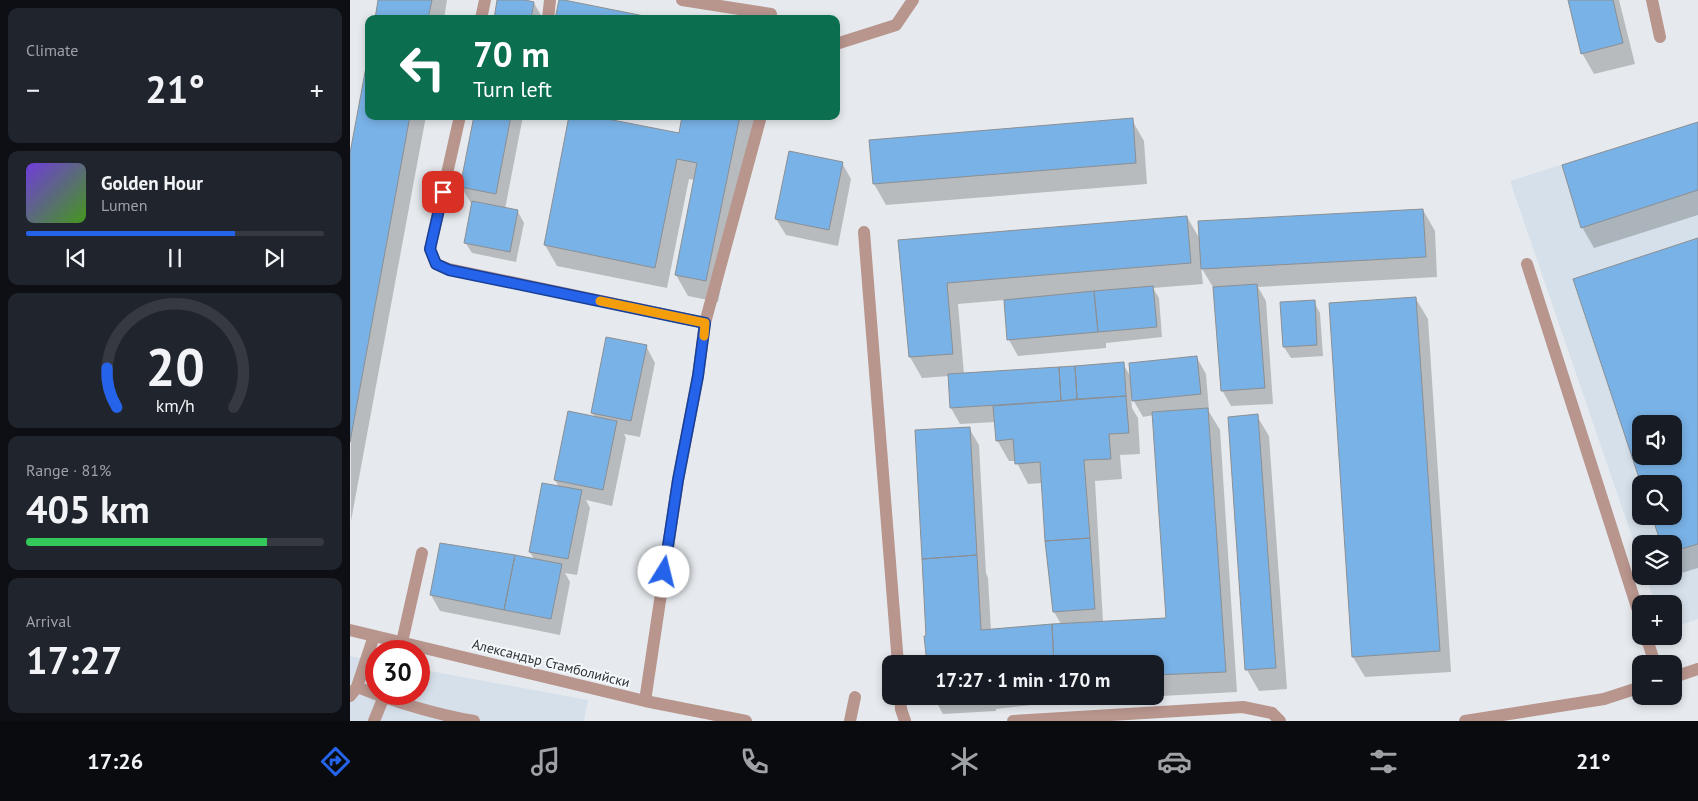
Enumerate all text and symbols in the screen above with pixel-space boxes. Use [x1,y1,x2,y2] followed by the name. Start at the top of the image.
[473,31,550,77] text: 70 m
[390,35,455,100] icon: left
[26,40,78,60] text: Climate
[145,64,205,113] text: 21°
[26,71,40,108] text: −
[310,71,324,108] text: +
[473,75,552,103] text: Turn left
[101,171,203,195] text: Golden Hour
[422,171,464,213] pin
[429,178,457,206] icon: arrive
[101,195,147,215] text: Lumen
[62,244,90,272] icon: previous
[161,244,189,272] icon: pause
[260,244,288,272] icon: next
[146,333,204,400] text: 20
[155,394,195,417] text: km/h
[1632,415,1682,705] map controls
[1632,415,1682,465] button: sound
[26,460,111,480] text: Range · 81%
[1632,475,1682,525] button: search
[26,484,150,533] text: 405 km
[1632,535,1682,585] button: layers
[637,545,689,597] position arrow
[1632,595,1682,645] button: +
[26,611,71,631] text: Arrival
[26,635,122,684] text: 17:27
[470,635,632,691] street label: Александър Стамболийски
[365,640,430,705] speed limit sign: 30
[1632,655,1682,705] button: −
[936,668,1110,692] text: 17:27 · 1 min · 170 m
[318,744,353,779] icon: directions
[528,744,563,779] icon: music
[737,744,772,779] icon: phone
[947,744,982,779] icon: climate
[1157,744,1192,779] icon: car
[1366,744,1401,779] icon: filters
[87,747,143,775] text: 17:26
[1576,747,1611,775] text: 21°

